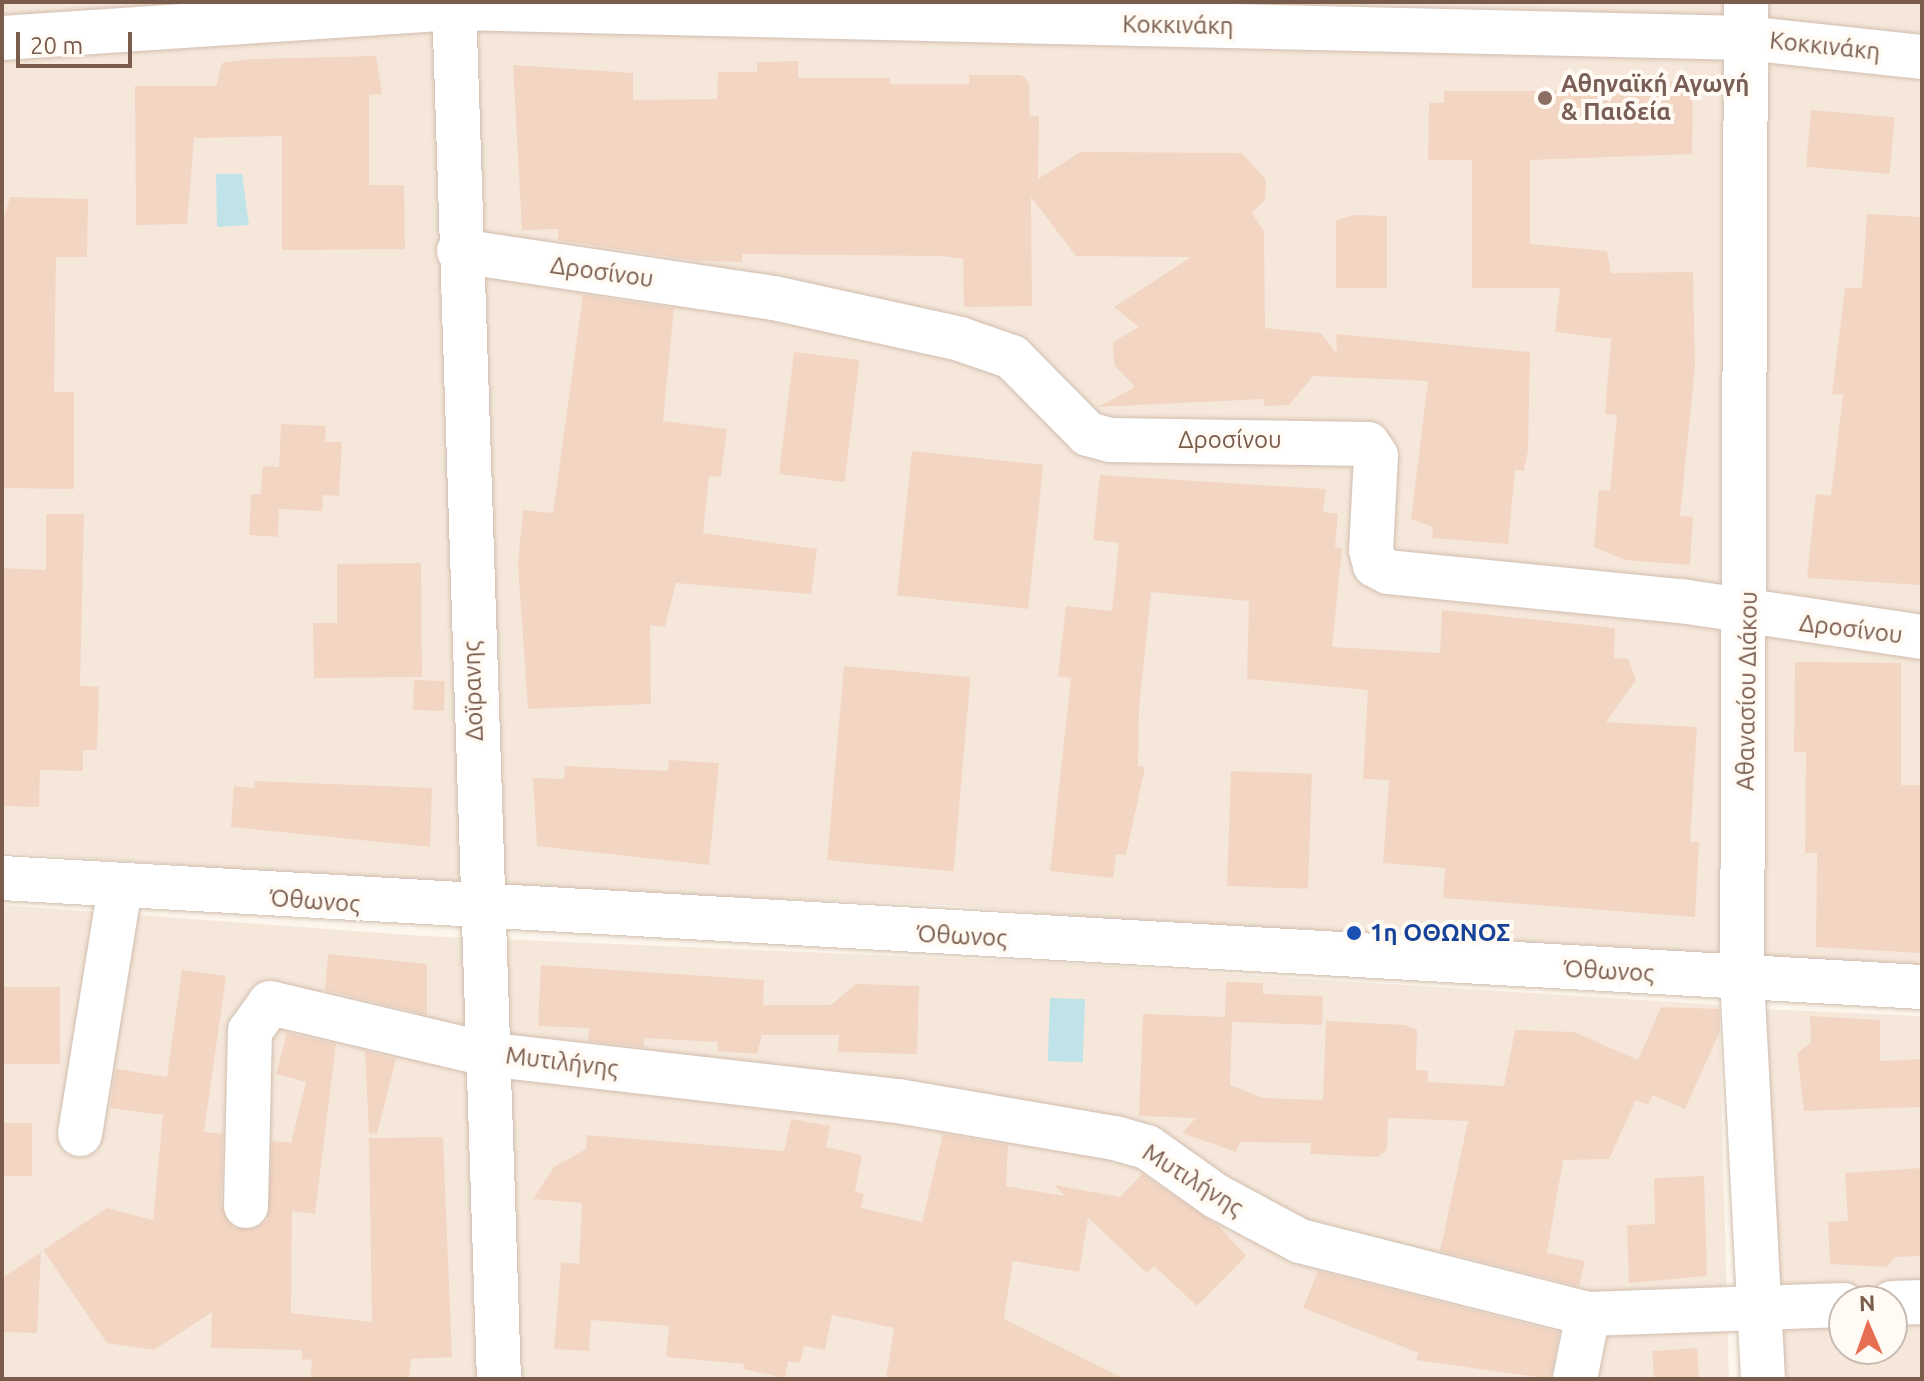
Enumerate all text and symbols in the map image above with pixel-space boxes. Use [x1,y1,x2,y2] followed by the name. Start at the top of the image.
[1122,10,1234,40] street label: Κοκκινάκη
[20,16,136,66] scale bar
[1768,26,1882,66] street label: Κοκκινάκη
[30,32,83,59] text: 20 m
[1561,70,1749,126] place label: Αθηναϊκή Αγωγή & Παιδεία
[1536,89,1554,107] marker: Αθηναϊκή Αγωγή & Παιδεία
[549,251,655,293] street label: Δροσίνου
[1178,426,1282,454] street label: Δροσίνου
[1731,591,1763,791] street label: Αθανασίου Διάκου
[1798,608,1904,650] street label: Δροσίνου
[457,640,489,742] street label: Δοϊρανης
[269,883,361,919] street label: Όθωνος
[916,919,1008,953] street label: Όθωνος
[1370,919,1510,947] place label: 1η ΟΘΩΝΟΣ
[1345,924,1363,942] marker: 1η ΟΘΩΝΟΣ
[1563,954,1655,988] street label: Όθωνος
[504,1041,620,1083] street label: Μυτιλήνης
[1137,1138,1249,1222] street label: Μυτιλήνης
[1828,1285,1908,1365] north arrow
[1859,1290,1876,1315] text: N

